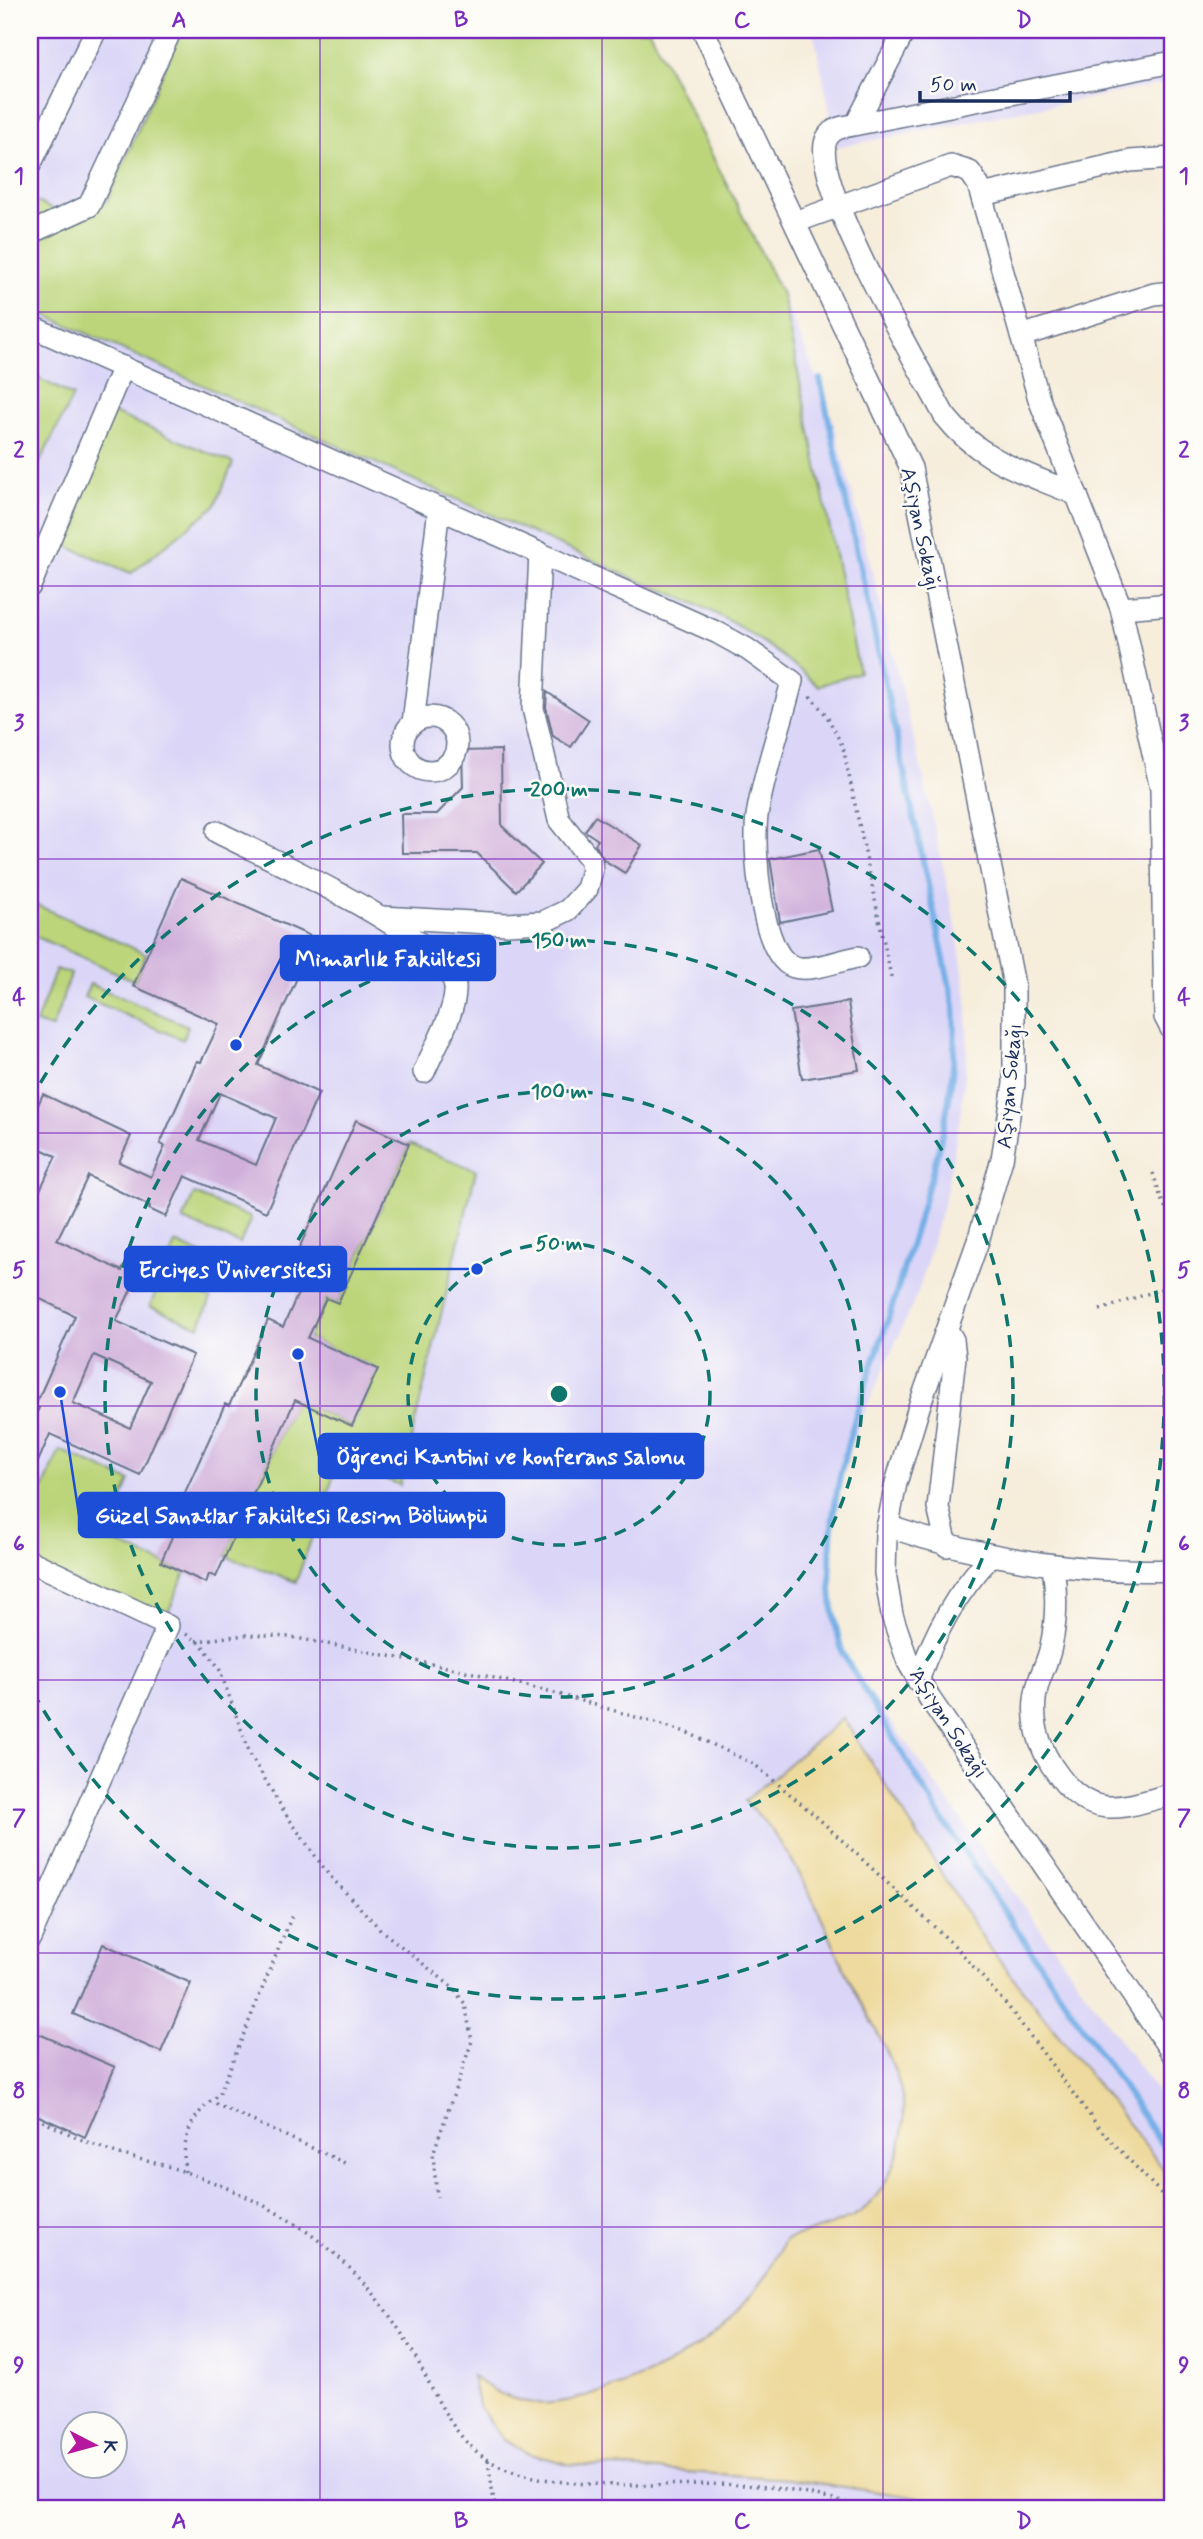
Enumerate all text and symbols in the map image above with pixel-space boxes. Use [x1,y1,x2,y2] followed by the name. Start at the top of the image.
[171,6,187,36] text: A
[454,6,469,36] text: B
[734,6,751,36] text: C
[1016,6,1032,36] text: D
[920,60,1070,104] scale bar
[930,71,977,99] text: 50 m
[14,162,24,192] text: 1
[1179,162,1189,192] text: 1
[13,436,25,466] text: 2
[1178,436,1190,466] text: 2
[893,465,947,594] street label: Aşiyan Sokağı
[14,709,25,739] text: 3
[1179,709,1190,739] text: 3
[530,776,588,804] text: 200 m
[531,927,587,955] text: 150 m
[281,936,495,980] callout: Mimarlık Fakültesi
[295,945,481,975] text: Mimarlık Fakültesi
[12,983,26,1013] text: 4
[1177,983,1191,1013] text: 4
[991,1022,1029,1150] street label: Aşiyan Sokağı
[531,1078,587,1106] text: 100 m
[536,1230,583,1258] text: 50 m
[125,1247,346,1291] callout: Erciyes Üniversitesi
[12,1256,26,1286] text: 5
[138,1256,332,1286] text: Erciyes Üniversitesi
[1177,1256,1191,1286] text: 5
[547,1382,571,1406] centre of rings
[319,1434,703,1478] callout: Öğrenci Kantini ve konferans salonu
[336,1443,686,1473] text: Öğrenci Kantini ve konferans salonu
[79,1493,504,1537] callout: Güzel Sanatlar Fakültesi Resim Bölümpü
[95,1502,488,1532] text: Güzel Sanatlar Fakültesi Resim Bölümpü
[13,1530,25,1560] text: 6
[1178,1530,1190,1560] text: 6
[902,1663,994,1784] street label: Aşiyan Sokağı
[12,1804,26,1834] text: 7
[1177,1804,1191,1834] text: 7
[13,2077,25,2107] text: 8
[1178,2077,1190,2107] text: 8
[13,2351,25,2381] text: 9
[1178,2351,1190,2381] text: 9
[60,2410,130,2480] north arrow
[96,2439,123,2455] text: K
[171,2507,187,2537] text: A
[454,2507,469,2537] text: B
[734,2507,751,2537] text: C
[1016,2507,1032,2537] text: D

